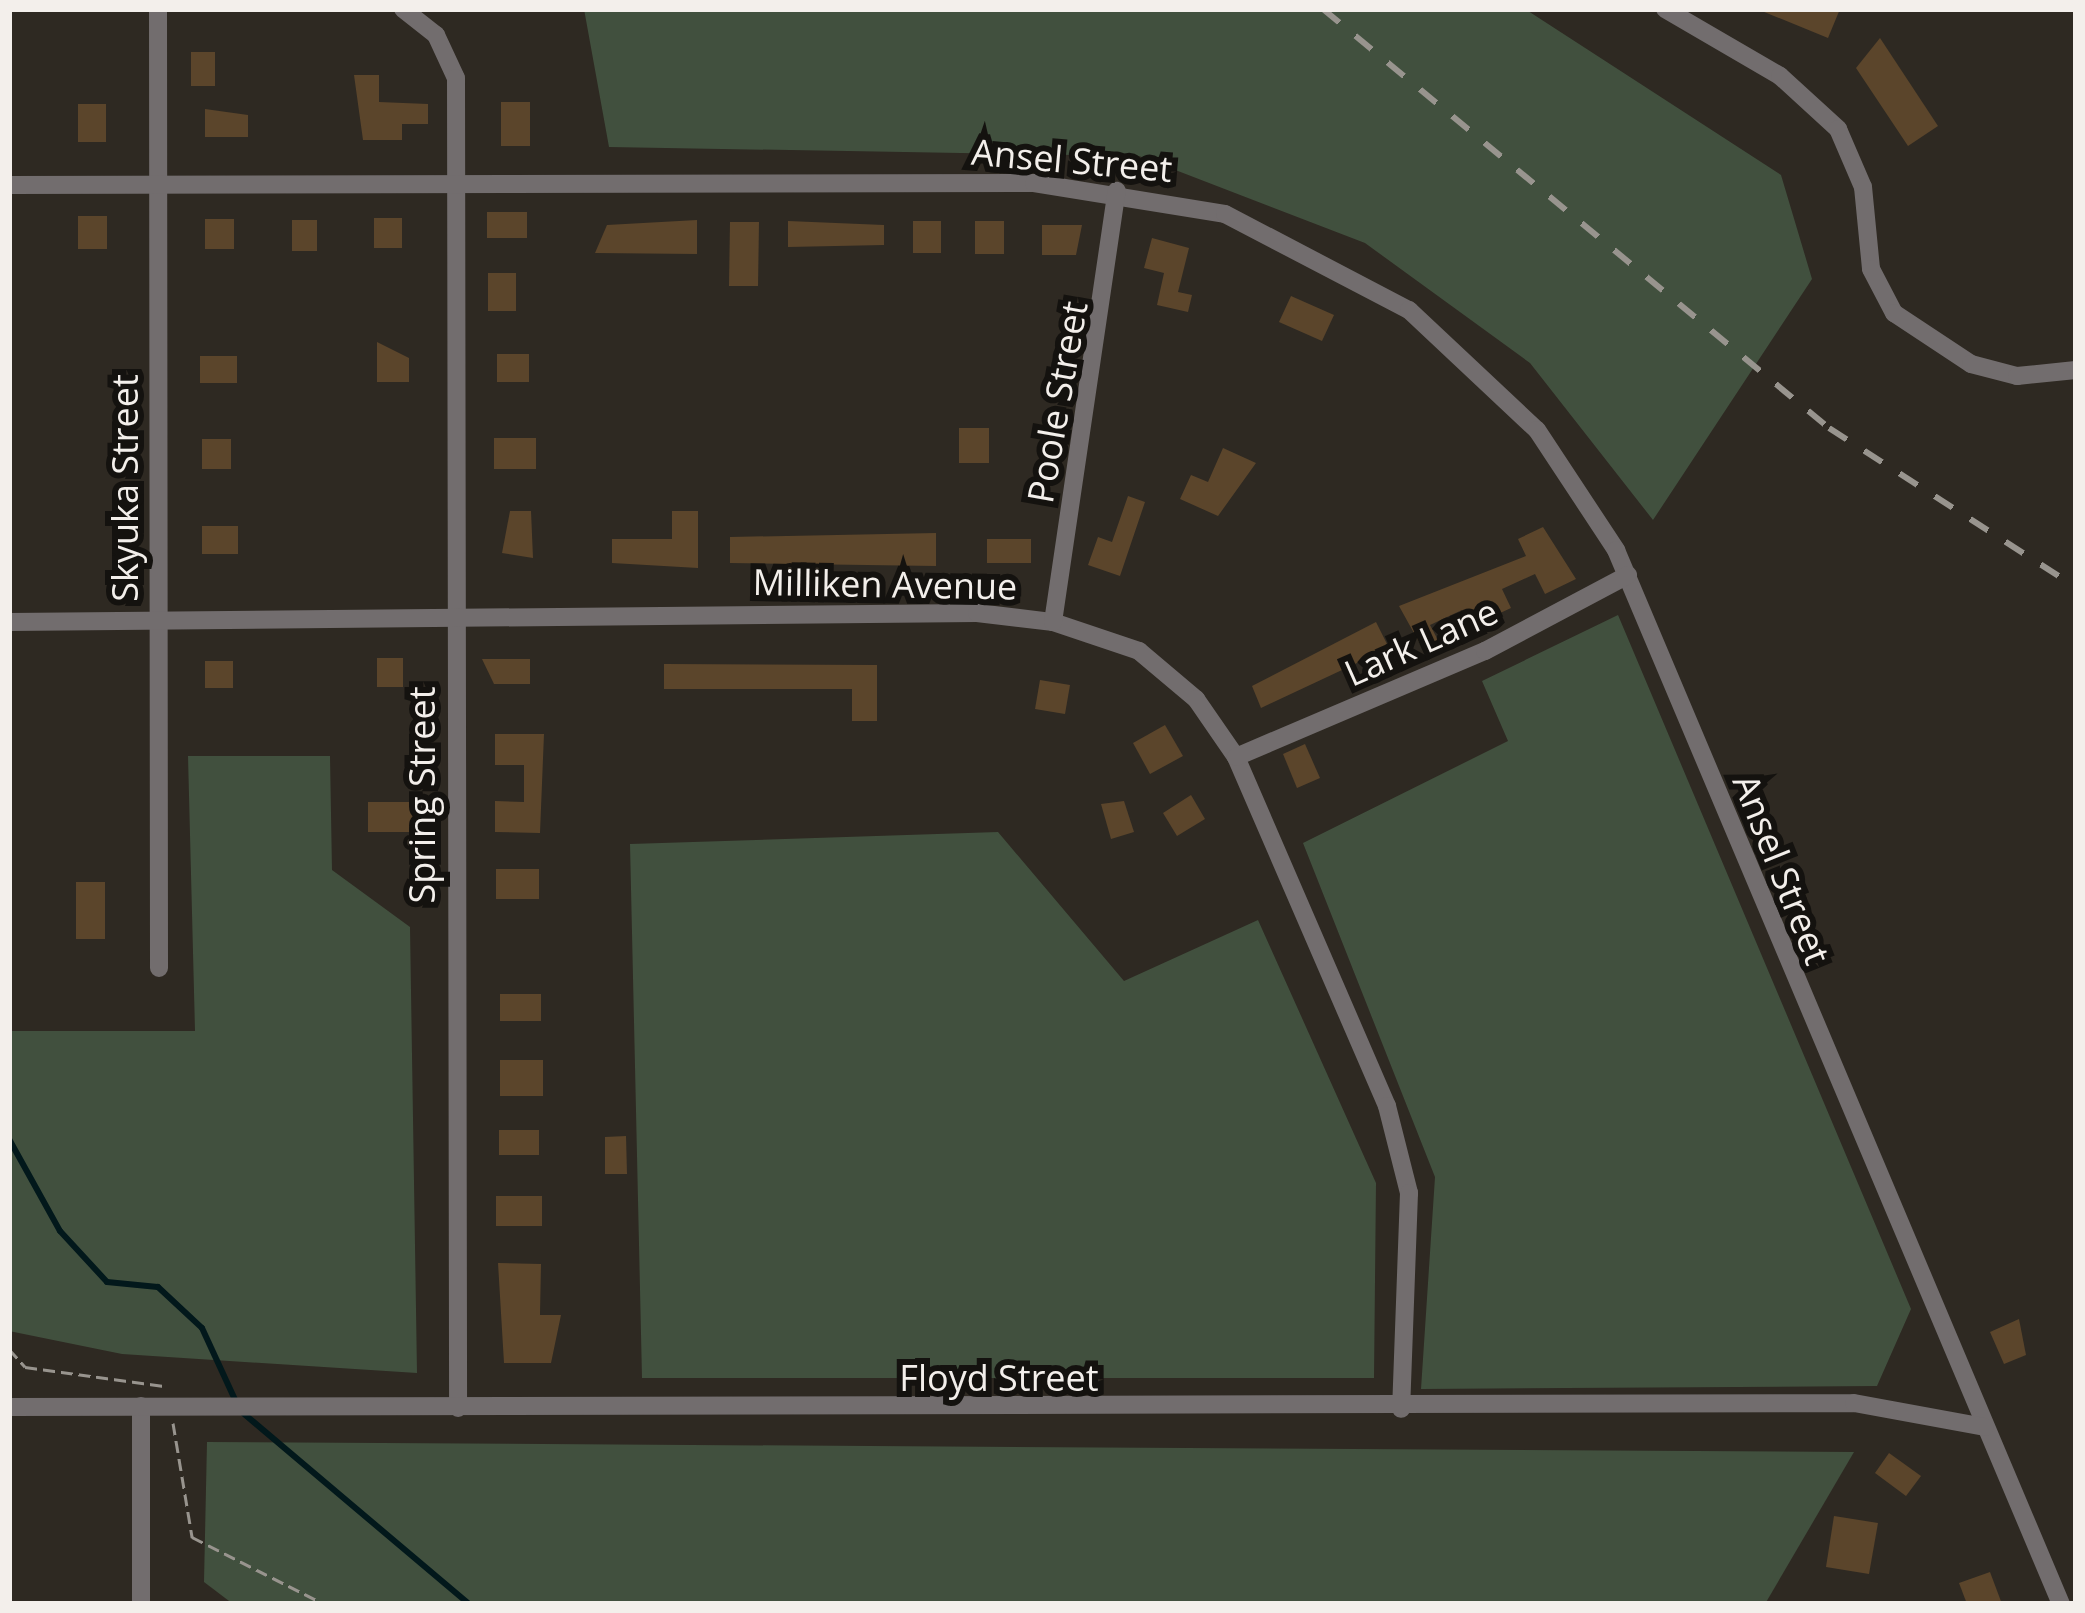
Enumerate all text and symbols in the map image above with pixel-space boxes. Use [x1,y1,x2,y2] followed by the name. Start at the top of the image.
[970,130,1174,190] street label: Ansel Street
[1018,298,1096,506] street label: Poole Street
[103,374,147,602] street label: Skyuka Street
[752,560,1018,608] street label: Milliken Avenue
[1338,589,1504,695] street label: Lark Lane
[400,686,444,904] street label: Spring Street
[1724,768,1840,970] street label: Ansel Street
[899,1356,1099,1400] street label: Floyd Street

